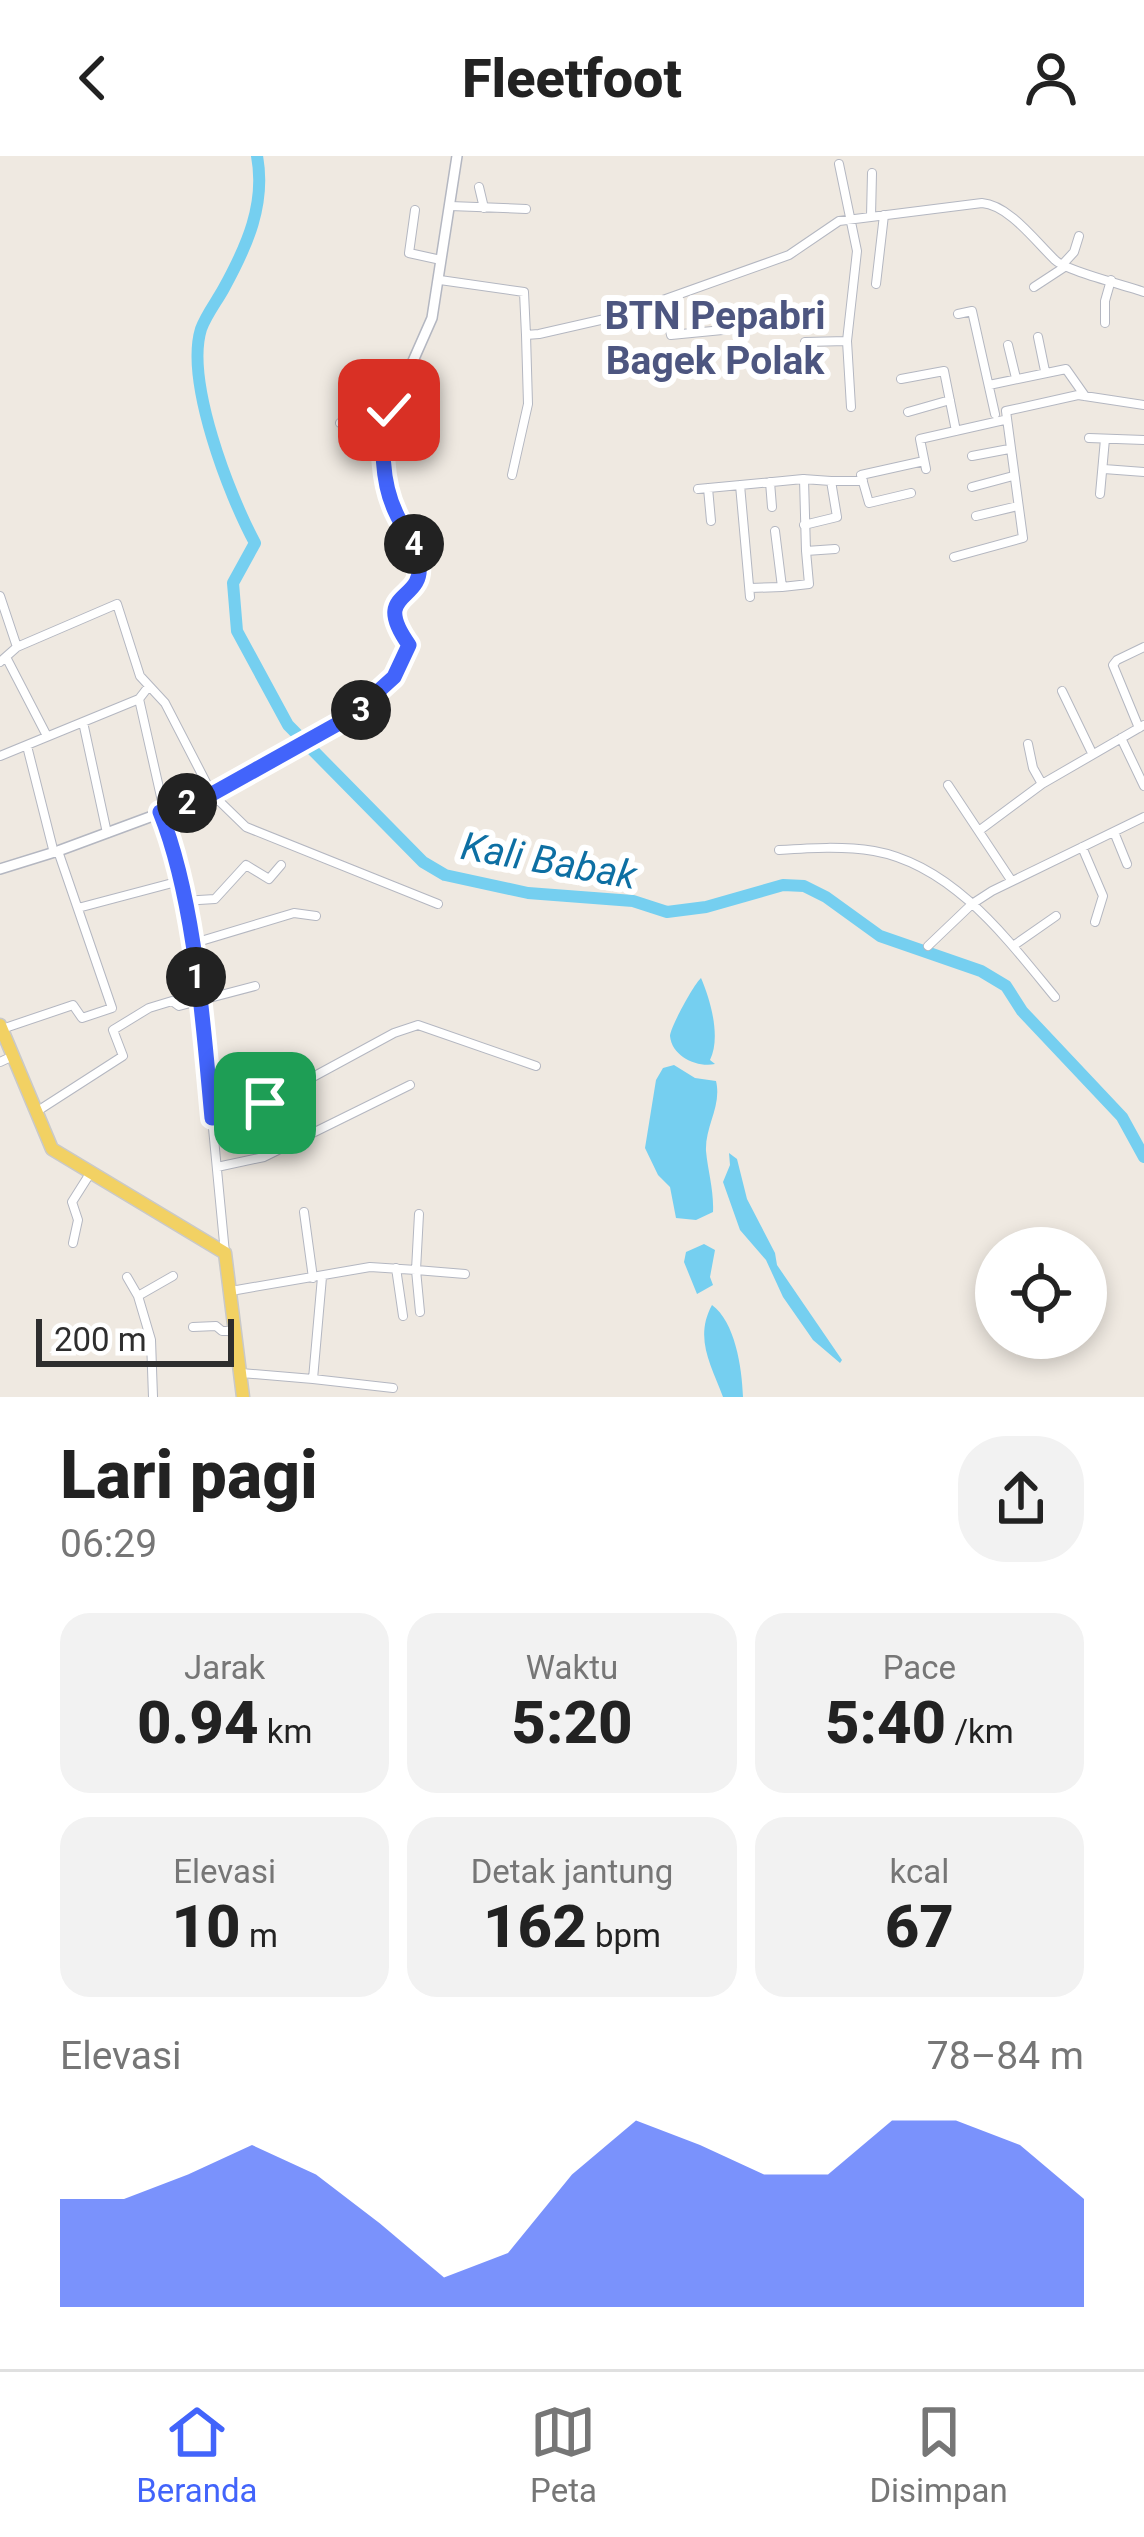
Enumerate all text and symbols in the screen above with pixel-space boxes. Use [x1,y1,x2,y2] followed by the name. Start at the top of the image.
[60,45,126,111] icon: back
[1018,45,1084,111] icon: person
[462,47,682,110] text: Fleetfoot
[604,293,826,384] district label: BTN Pepabri Bagek Polak
[338,359,440,461] pin
[356,377,422,443] icon: check
[384,514,444,574] pin: 4
[405,524,423,563] text: 4
[331,680,391,740] pin: 3
[352,690,370,729] text: 3
[157,773,217,833] pin: 2
[178,783,196,822] text: 2
[457,823,642,899] water label: Kali Babak
[166,947,226,1007] pin: 1
[187,957,205,996] text: 1
[214,1052,316,1154] pin
[232,1070,298,1136] icon: arrive
[975,1227,1107,1359] map controls
[975,1227,1107,1359] button: locate
[36,1313,234,1366] scale bar
[54,1320,147,1359] text: 200 m
[958,1436,1084,1562] button: share
[60,1437,318,1514] text: Lari pagi
[60,1521,157,1567] text: 06:29
[184,1648,265,1687] text: Jarak
[526,1648,618,1687] text: Waktu
[883,1648,956,1687] text: Pace
[137,1687,259,1758] text: 0.94
[511,1687,633,1758] text: 5:20
[825,1687,946,1758] text: 5:40
[259,1712,312,1751] text: km
[946,1712,1014,1751] text: /km
[173,1852,276,1891] text: Elevasi
[471,1852,673,1891] text: Detak jantung
[890,1852,949,1891] text: kcal
[172,1891,241,1962] text: 10
[483,1891,587,1962] text: 162
[885,1891,954,1962] text: 67
[241,1916,278,1955] text: m
[587,1916,661,1955] text: bpm
[60,2033,182,2079] text: Elevasi
[927,2033,1084,2079] text: 78–84 m
[136,2399,258,2510] tab: Beranda
[530,2399,597,2510] tab: Peta
[869,2399,1008,2510] tab: Disimpan

